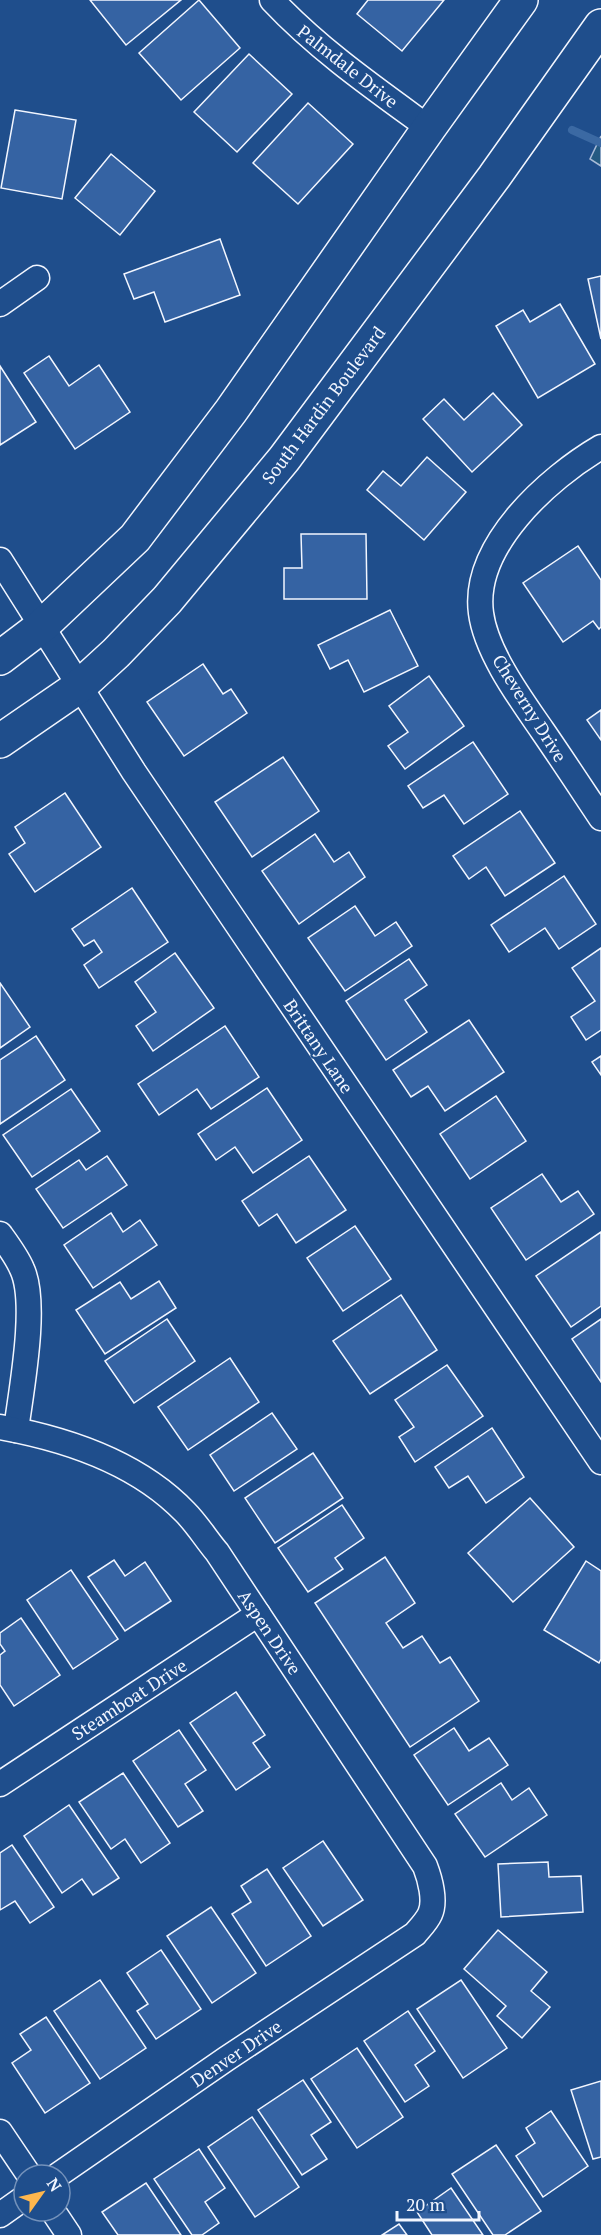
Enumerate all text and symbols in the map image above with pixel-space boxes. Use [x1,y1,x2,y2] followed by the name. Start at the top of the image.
[293,19,403,113] street label: Palmdale Drive
[256,321,390,489] street label: South Hardin Boulevard
[487,650,573,766] street label: Cheverny Drive
[279,994,359,1098] street label: Brittany Lane
[233,1585,307,1679] street label: Aspen Drive
[67,1653,191,1745] street label: Steamboat Drive
[186,2014,286,2092] street label: Denver Drive
[12,2163,72,2223] north arrow
[42,2173,67,2196] text: N
[397,2184,480,2222] scale bar
[406,2192,446,2216] text: 20 m

